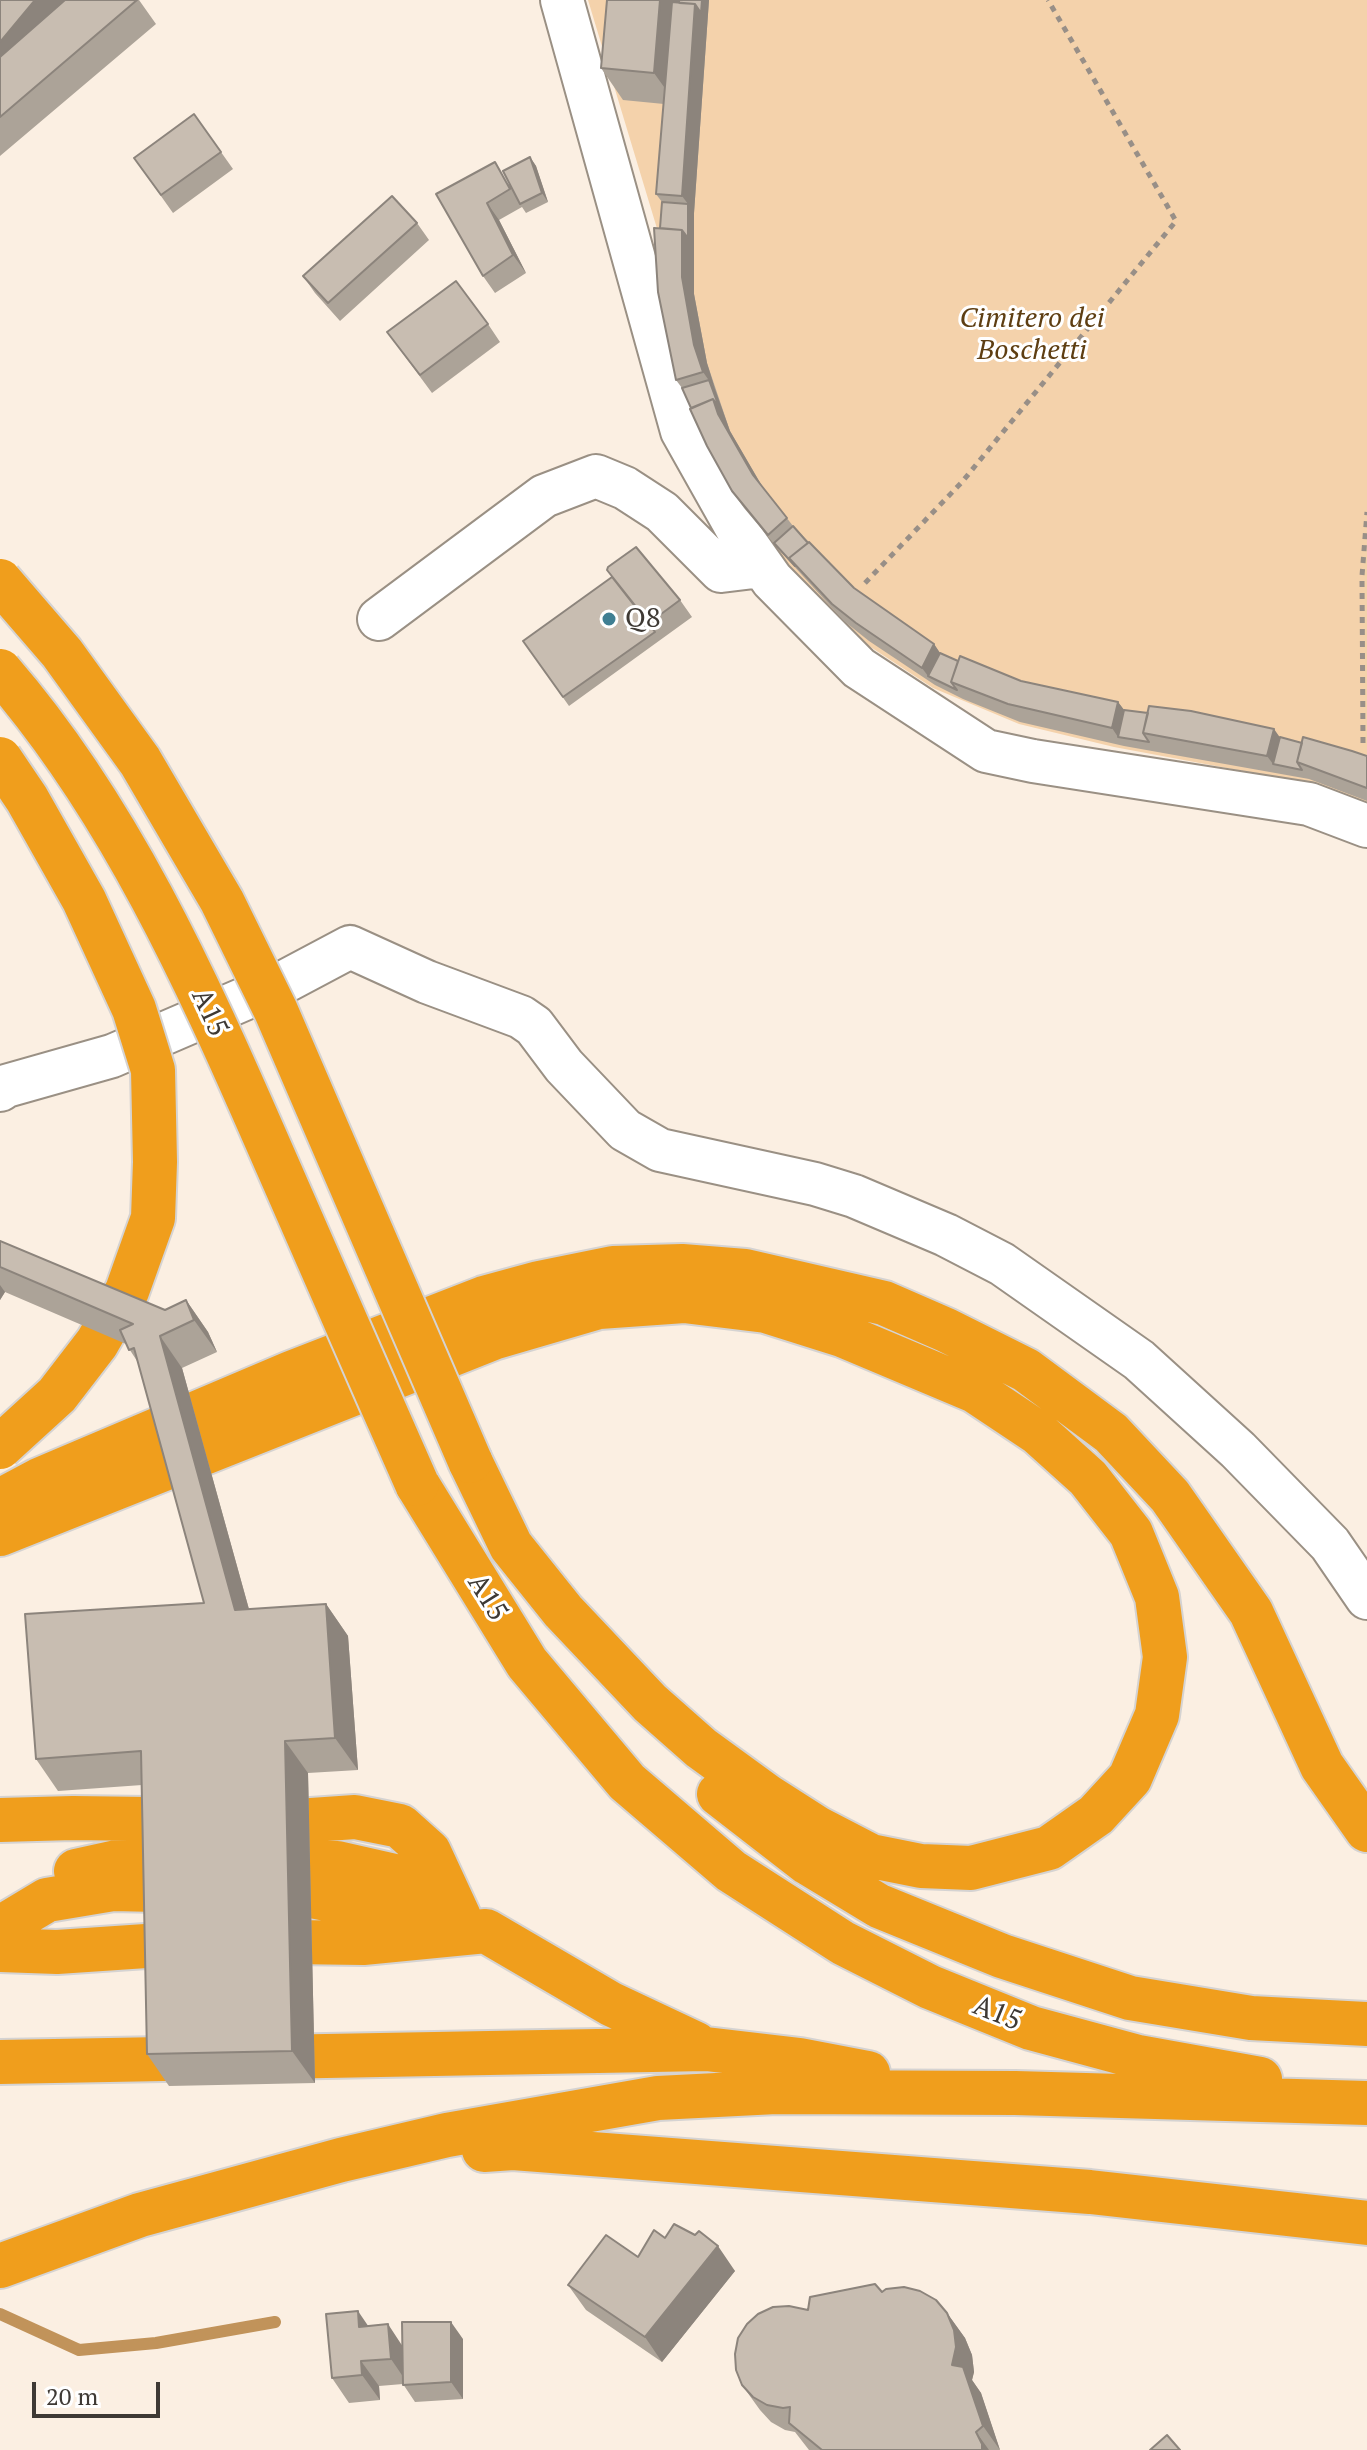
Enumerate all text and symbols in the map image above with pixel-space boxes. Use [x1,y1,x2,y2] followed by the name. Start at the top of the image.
[959,302,1105,368] park label: Cimitero dei Boschetti
[625,602,661,636] place label: Q8
[600,610,618,628] marker: Q8
[183,984,235,1042] street label: A15
[460,1568,514,1628] street label: A15
[968,1989,1026,2039] street label: A15
[36,2366,164,2416] scale bar
[46,2380,98,2412] text: 20 m

